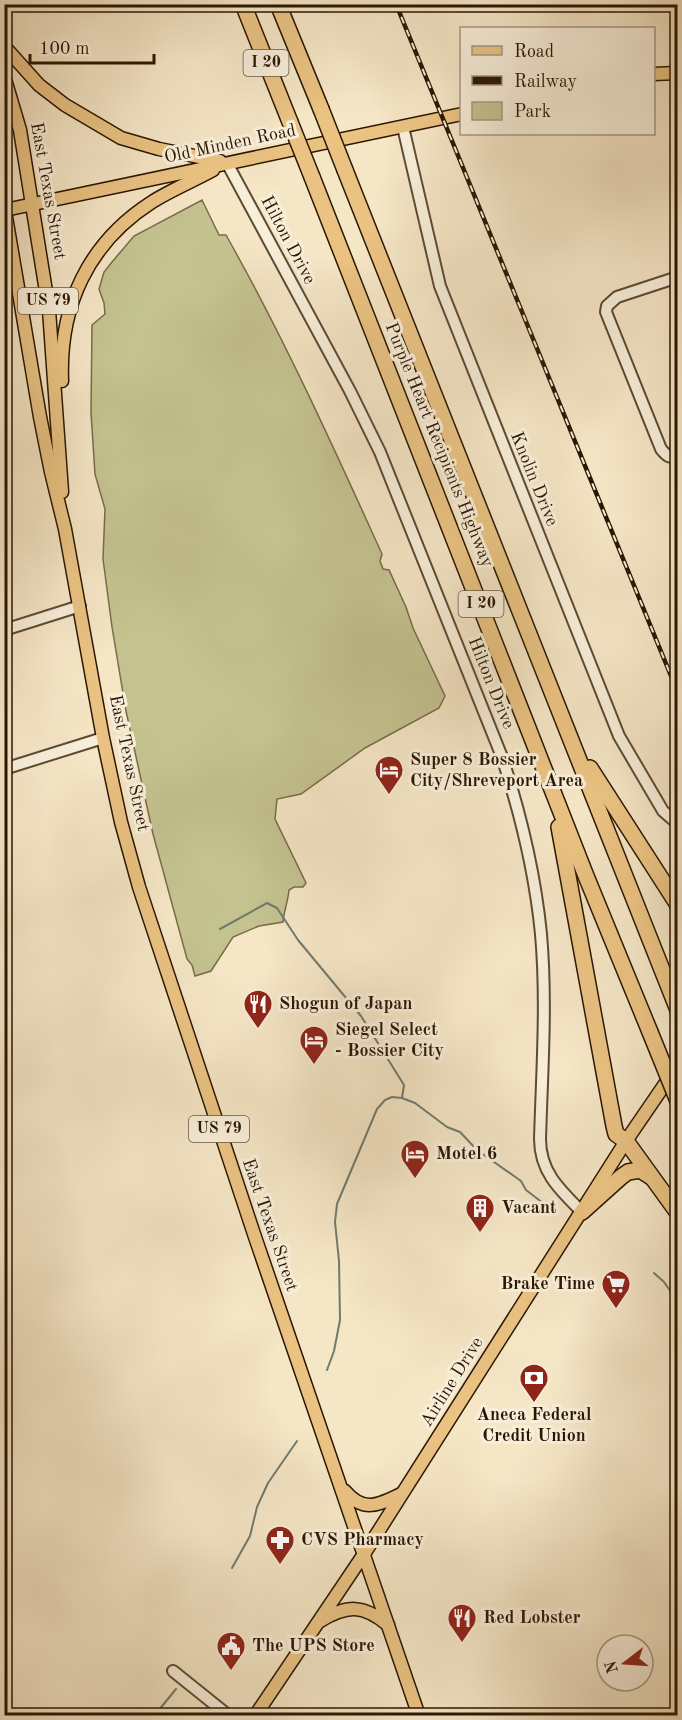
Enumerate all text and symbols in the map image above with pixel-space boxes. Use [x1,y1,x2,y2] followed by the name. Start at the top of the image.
[30,27,154,65] scale bar
[460,27,655,135] legend
[39,40,90,58] text: 100 m
[514,43,554,61] text: Road
[244,50,288,76] road number: I 20
[514,73,577,91] text: Railway
[514,103,551,121] text: Park
[27,121,69,261] street label: East Texas Street
[163,121,297,167] street label: Old Minden Road
[257,193,319,287] street label: Hilton Drive
[18,288,78,314] road number: US 79
[382,320,497,570] street label: Purple Heart Recipients Highway
[507,429,561,529] street label: Knolin Drive
[458,591,504,617] road number: I 20
[464,635,518,731] street label: Hilton Drive
[106,693,152,833] street label: East Texas Street
[410,751,583,790] place label: Super 8 Bossier City/Shreveport Area
[373,754,405,796] hotel icon: Super 8 Bossier City/Shreveport Area
[242,988,274,1030] restaurant icon: Shogun of Japan
[279,995,412,1013] place label: Shogun of Japan
[335,1021,444,1060] place label: Siegel Select - Bossier City
[298,1024,330,1066] hotel icon: Siegel Select - Bossier City
[189,1116,249,1142] road number: US 79
[399,1138,431,1180] hotel icon: Motel 6
[436,1145,497,1163] place label: Motel 6
[239,1156,301,1294] street label: East Texas Street
[464,1192,496,1234] building icon: Vacant
[501,1199,557,1217] place label: Vacant
[600,1268,632,1310] supermarket icon: Brake Time
[501,1275,595,1293] place label: Brake Time
[417,1334,487,1430] street label: Airline Drive
[518,1362,550,1404] bank icon: Aneca Federal Credit Union
[476,1406,592,1445] place label: Aneca Federal Credit Union
[264,1524,296,1566] pharmacy icon: CVS Pharmacy
[301,1531,424,1549] place label: CVS Pharmacy
[446,1602,478,1644] restaurant icon: Red Lobster
[483,1609,581,1627] place label: Red Lobster
[215,1630,247,1672] public building icon: The UPS Store
[595,1633,655,1693] north arrow
[252,1637,375,1655] place label: The UPS Store
[603,1658,622,1675] text: N

